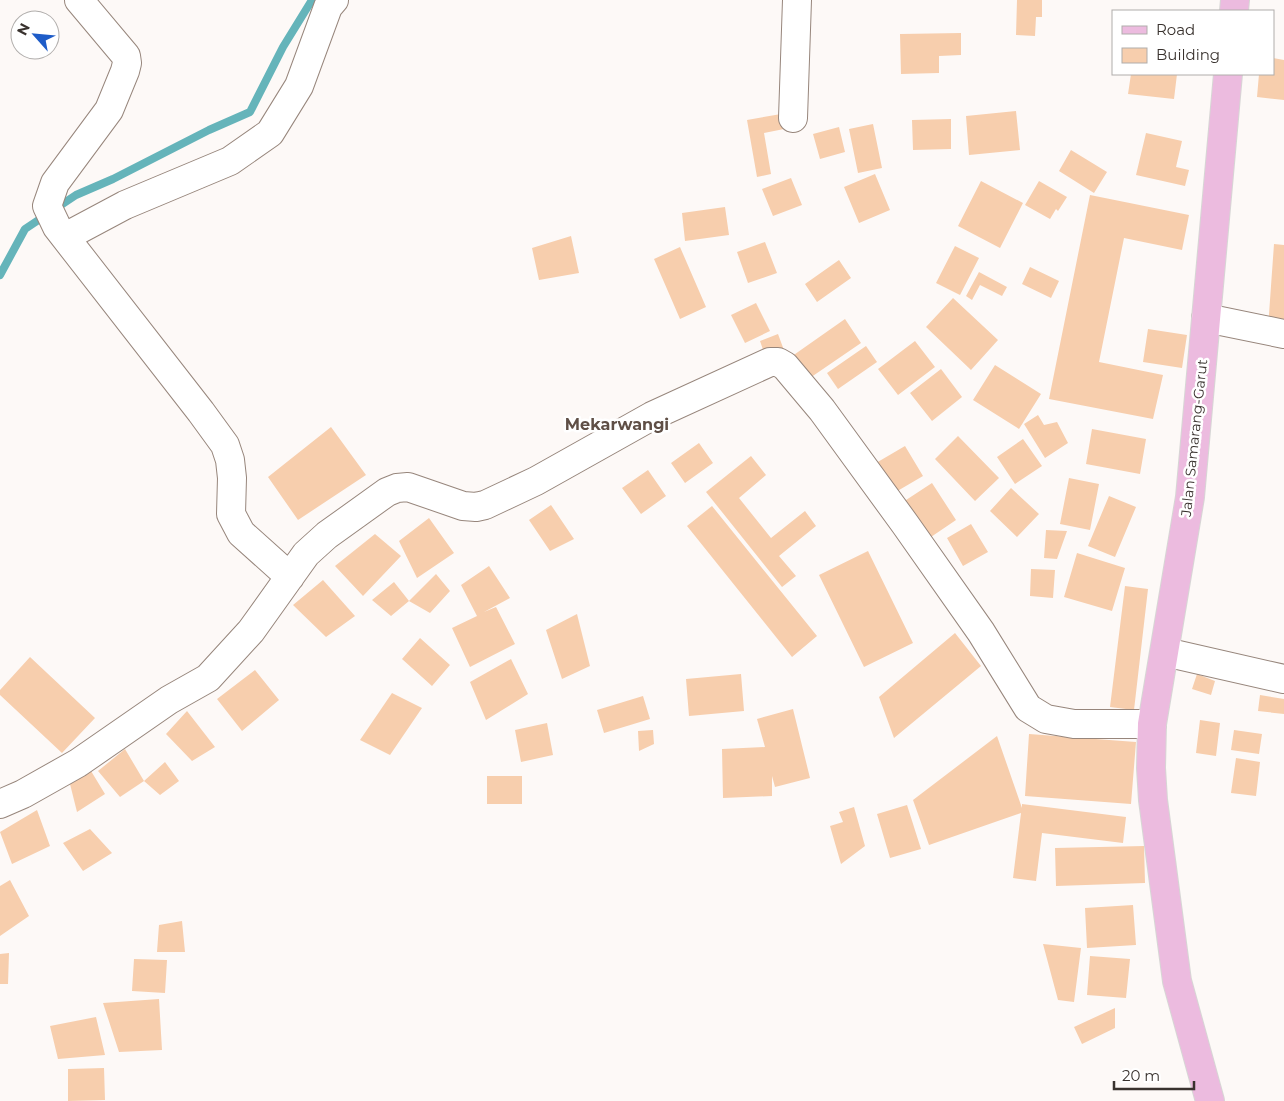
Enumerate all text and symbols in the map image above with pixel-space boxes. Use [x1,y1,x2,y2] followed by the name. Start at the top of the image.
[10,10,60,60] north arrow
[1112,10,1274,75] legend
[13,20,34,38] text: N
[1156,20,1195,39] text: Road
[1156,45,1220,64] text: Building
[1177,358,1211,519] street label: Jalan Samarang-Garut
[565,415,669,434] district label: Mekarwangi
[1114,1058,1194,1090] scale bar
[1122,1066,1160,1085] text: 20 m

